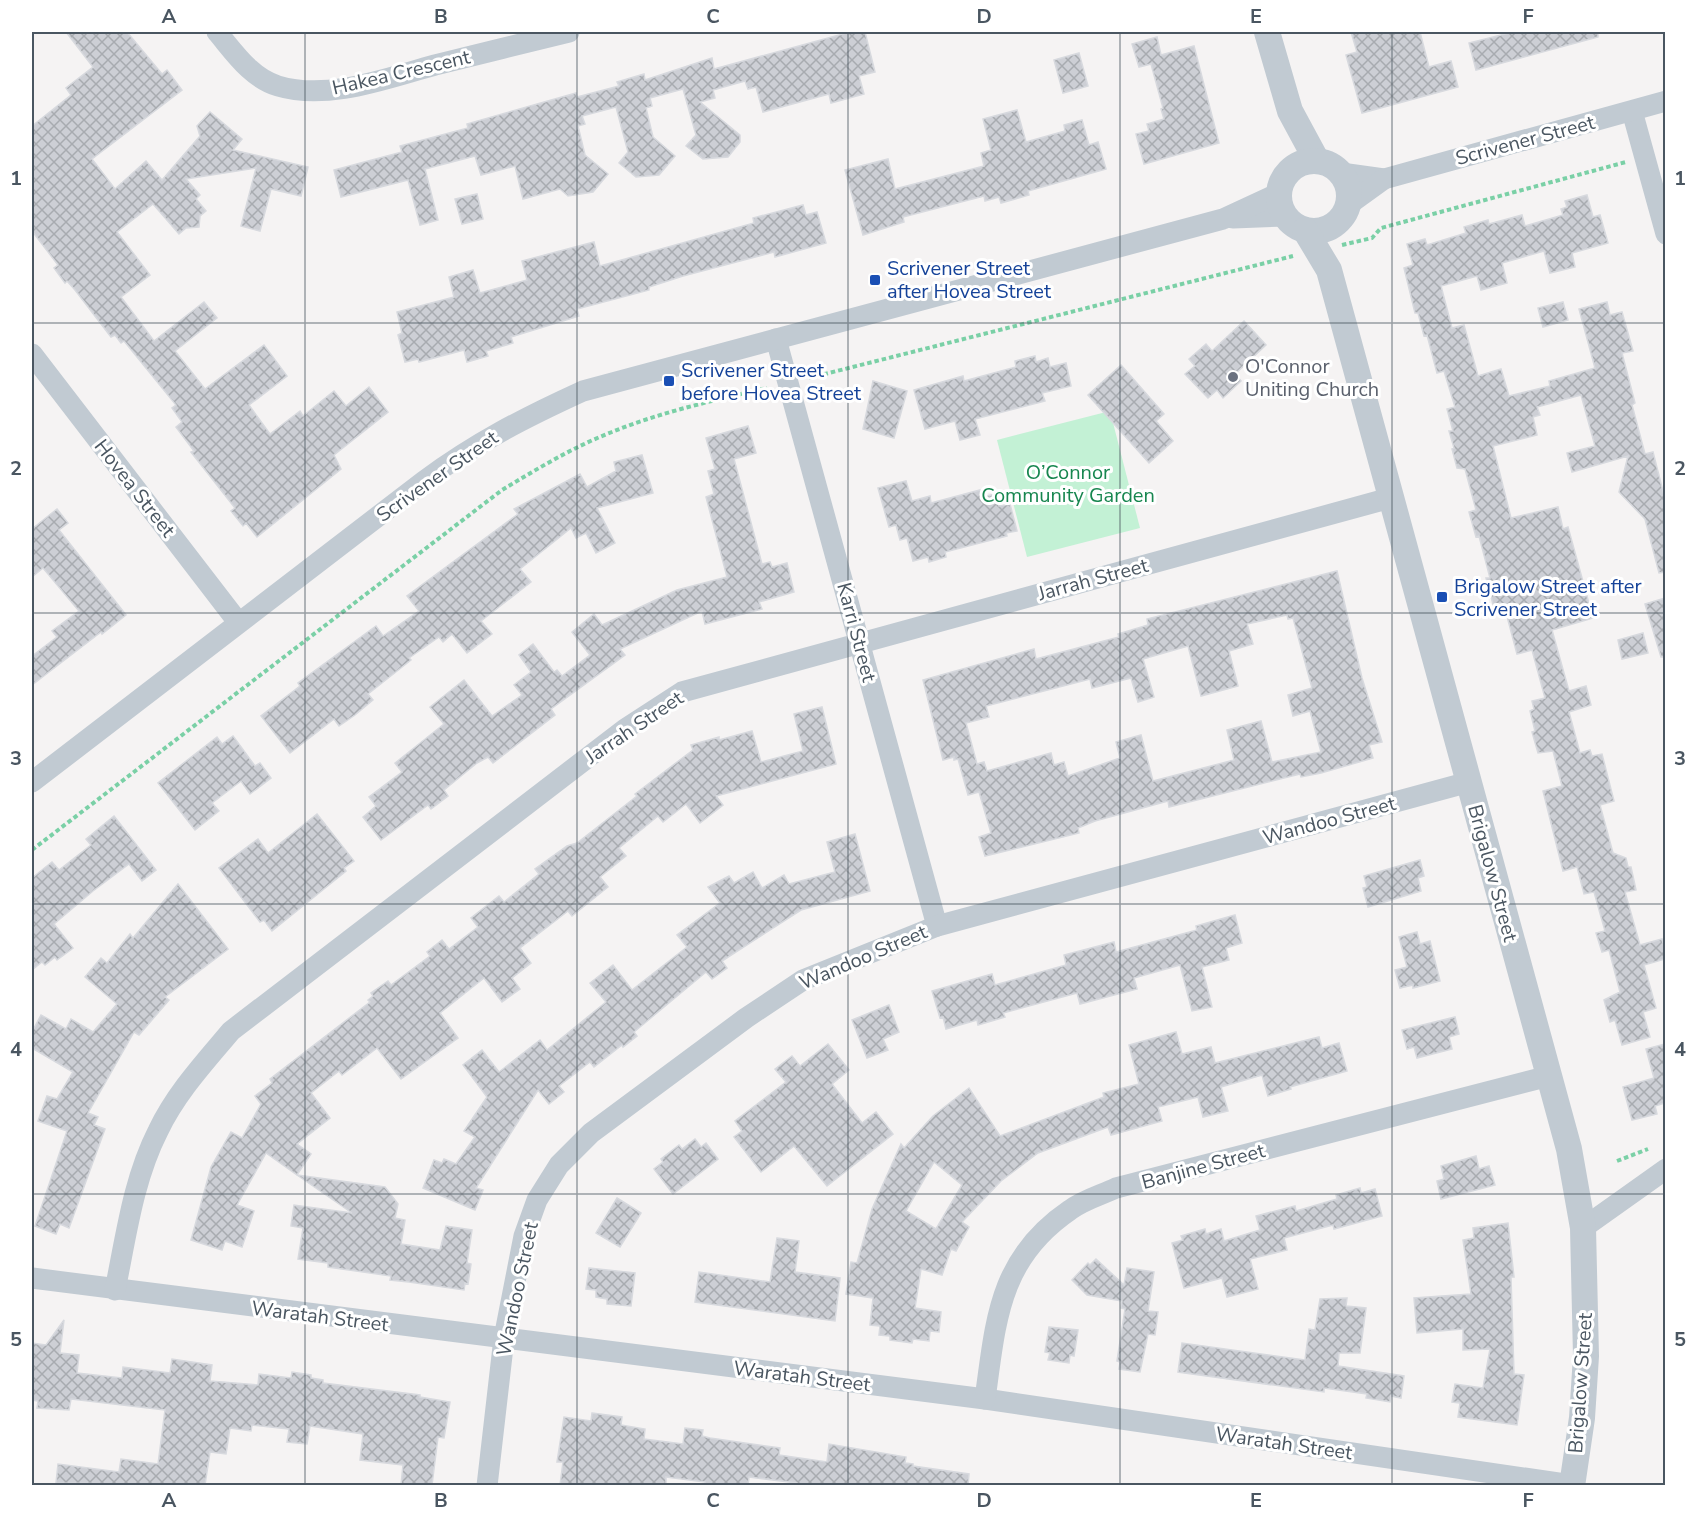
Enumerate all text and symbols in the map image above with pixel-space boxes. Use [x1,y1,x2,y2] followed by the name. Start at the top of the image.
[162,3,177,30] text: A
[434,3,448,30] text: B
[706,3,720,30] text: C
[976,3,992,30] text: D
[1250,3,1262,30] text: E
[1522,3,1534,30] text: F
[329,43,474,101] street label: Hakea Crescent
[1453,109,1599,172] street label: Scrivener Street
[10,165,22,192] text: 1
[1674,165,1686,192] text: 1
[887,255,1052,305] place label: Scrivener Street after Hovea Street
[868,273,882,287] marker: Scrivener Street after Hovea Street
[1245,353,1379,403] place label: O'Connor Uniting Church
[681,357,862,407] place label: Scrivener Street before Hovea Street
[1226,370,1240,384] marker: O'Connor Uniting Church
[662,374,676,388] marker: Scrivener Street before Hovea Street
[371,424,504,528] street label: Scrivener Street
[88,434,182,544] street label: Hovea Street
[10,455,22,482] text: 2
[1674,455,1686,482] text: 2
[981,459,1155,509] park label: O’Connor Community Garden
[1034,552,1152,607] street label: Jarrah Street
[1454,573,1642,623] place label: Brigalow Street after Scrivener Street
[830,579,883,686] street label: Karri Street
[1435,590,1449,604] marker: Brigalow Street after Scrivener Street
[579,684,689,771] street label: Jarrah Street
[10,745,22,772] text: 3
[1674,745,1686,772] text: 3
[1260,790,1399,851] street label: Wandoo Street
[1461,802,1524,946] street label: Brigalow Street
[795,918,932,997] street label: Wandoo Street
[10,1036,22,1063] text: 4
[1674,1036,1686,1063] text: 4
[1139,1137,1269,1196] street label: Banjine Street
[490,1219,545,1359] street label: Wandoo Street
[250,1295,391,1338] street label: Waratah Street
[1562,1311,1599,1454] street label: Brigalow Street
[10,1326,22,1353] text: 5
[1674,1326,1686,1353] text: 5
[732,1355,873,1398] street label: Waratah Street
[1214,1421,1355,1467] street label: Waratah Street
[162,1487,177,1514] text: A
[434,1487,448,1514] text: B
[706,1487,720,1514] text: C
[976,1487,992,1514] text: D
[1250,1487,1262,1514] text: E
[1522,1487,1534,1514] text: F

